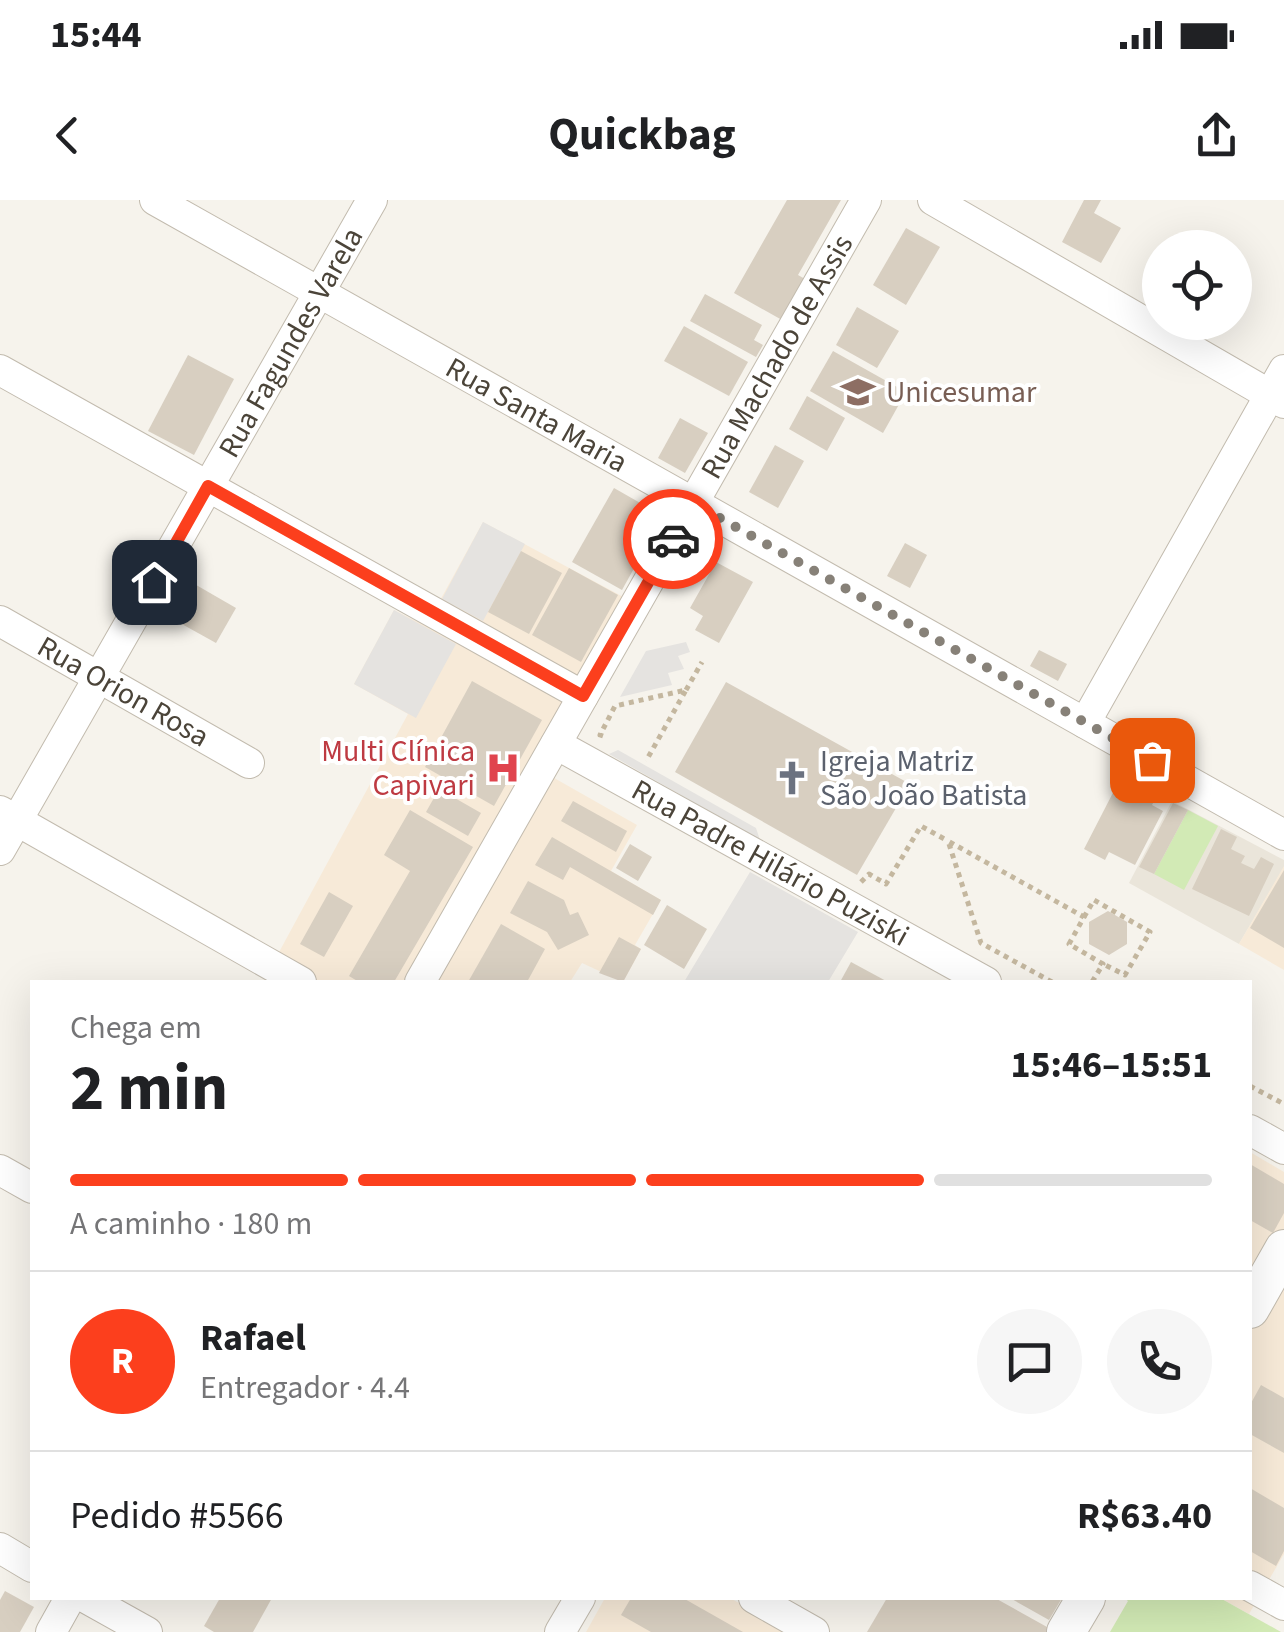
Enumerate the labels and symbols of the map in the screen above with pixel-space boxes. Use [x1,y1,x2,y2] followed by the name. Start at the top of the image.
[208,219,374,465] street label: Rua Fagundes Varela
[690,226,864,487] street label: Rua Machado de Assis
[438,346,636,483] street label: Rua Santa Maria
[886,371,1037,414] place label: Unicesumar
[839,373,877,411] school or university icon: Unicesumar
[623,489,723,589] courier
[112,540,197,625] pin
[29,625,217,757] street label: Rua Orion Rosa
[1110,718,1195,803] pin
[321,730,475,807] place label: Multi Clínica Capivari
[820,740,1027,817] place label: Igreja Matriz São João Batista
[484,749,522,787] hospital icon: Multi Clínica Capivari
[773,759,811,797] church icon: Igreja Matriz São João Batista
[624,769,917,957] street label: Rua Padre Hilário Puziski

